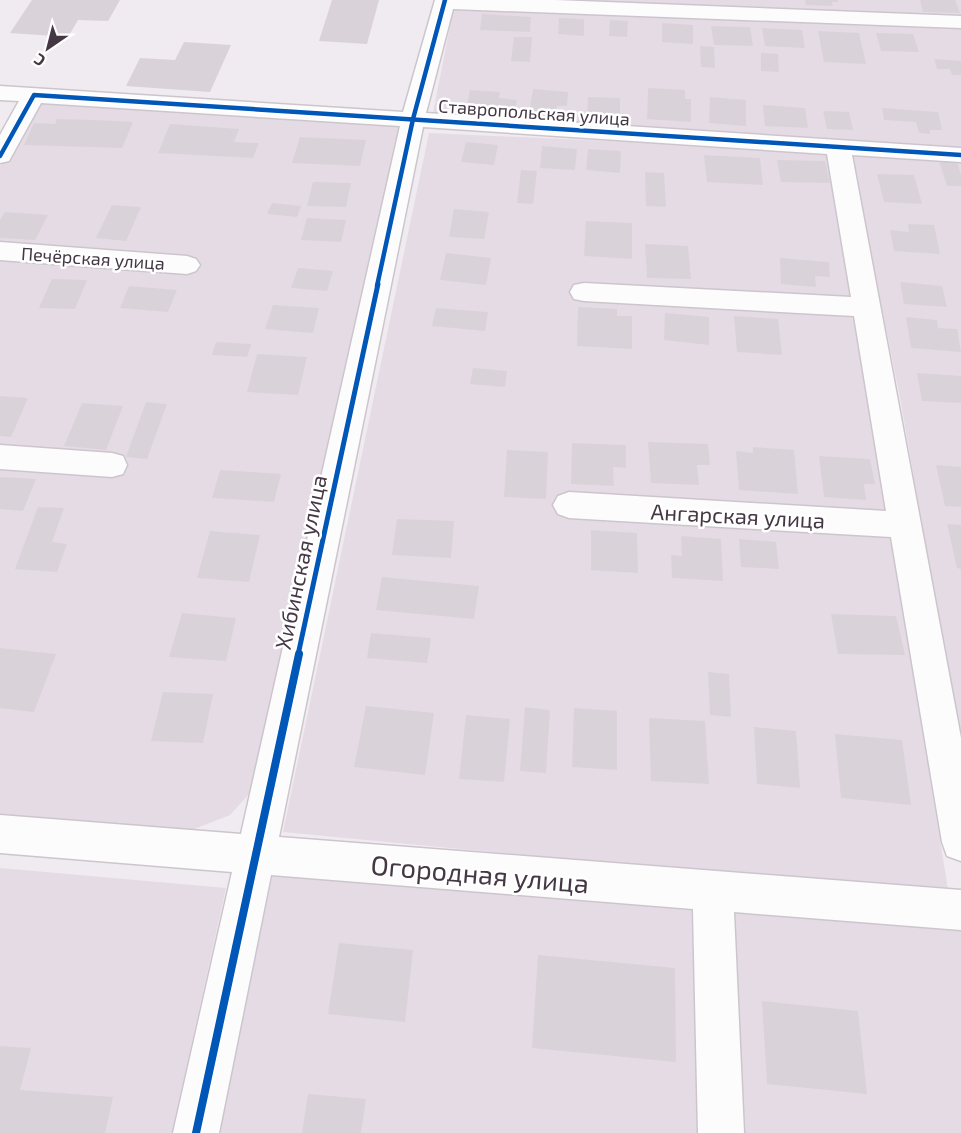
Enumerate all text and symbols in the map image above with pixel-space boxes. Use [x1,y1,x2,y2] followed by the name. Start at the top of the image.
[18,18,78,78] north arrow
[30,50,48,71] text: С
[437,94,631,130] street label: Ставропольская улица
[20,242,166,274] street label: Печёрская улица
[269,472,332,652] street label: Хибинская улица
[650,497,826,534] street label: Ангарская улица
[369,848,591,899] street label: Огородная улица

